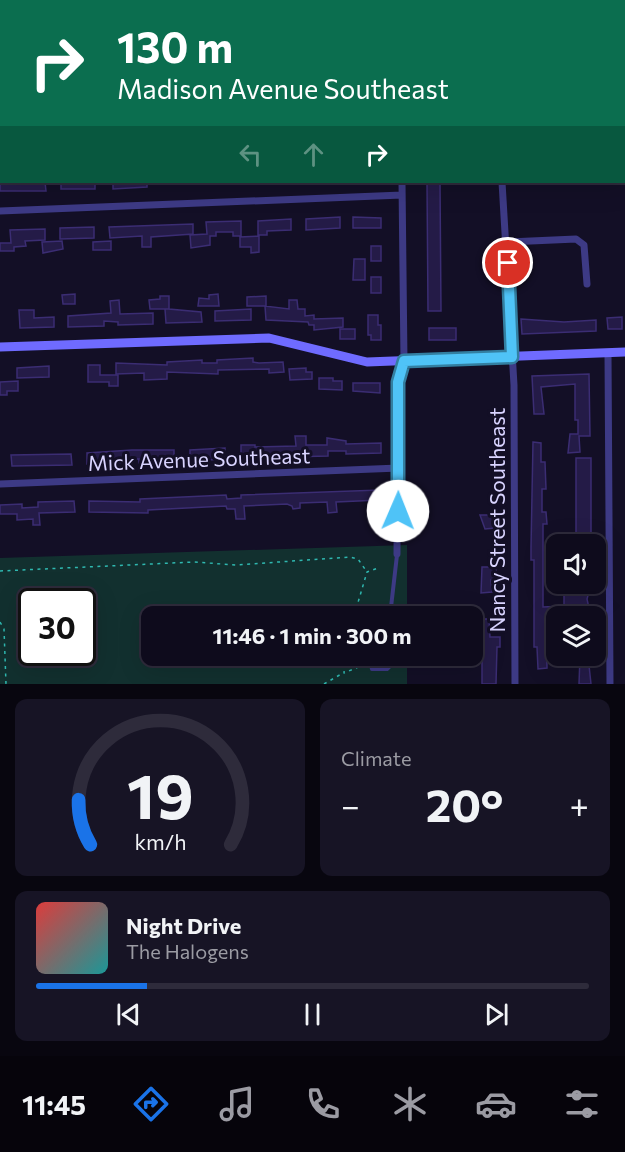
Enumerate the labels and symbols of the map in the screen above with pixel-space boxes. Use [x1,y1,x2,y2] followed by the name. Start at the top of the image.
[482,237,533,288] pin
[484,408,509,632] street label: Nancy Street Southeast
[87,442,311,475] street label: Mick Avenue Southeast
[366,479,430,543] position arrow
[18,588,96,666] speed limit sign: 30

